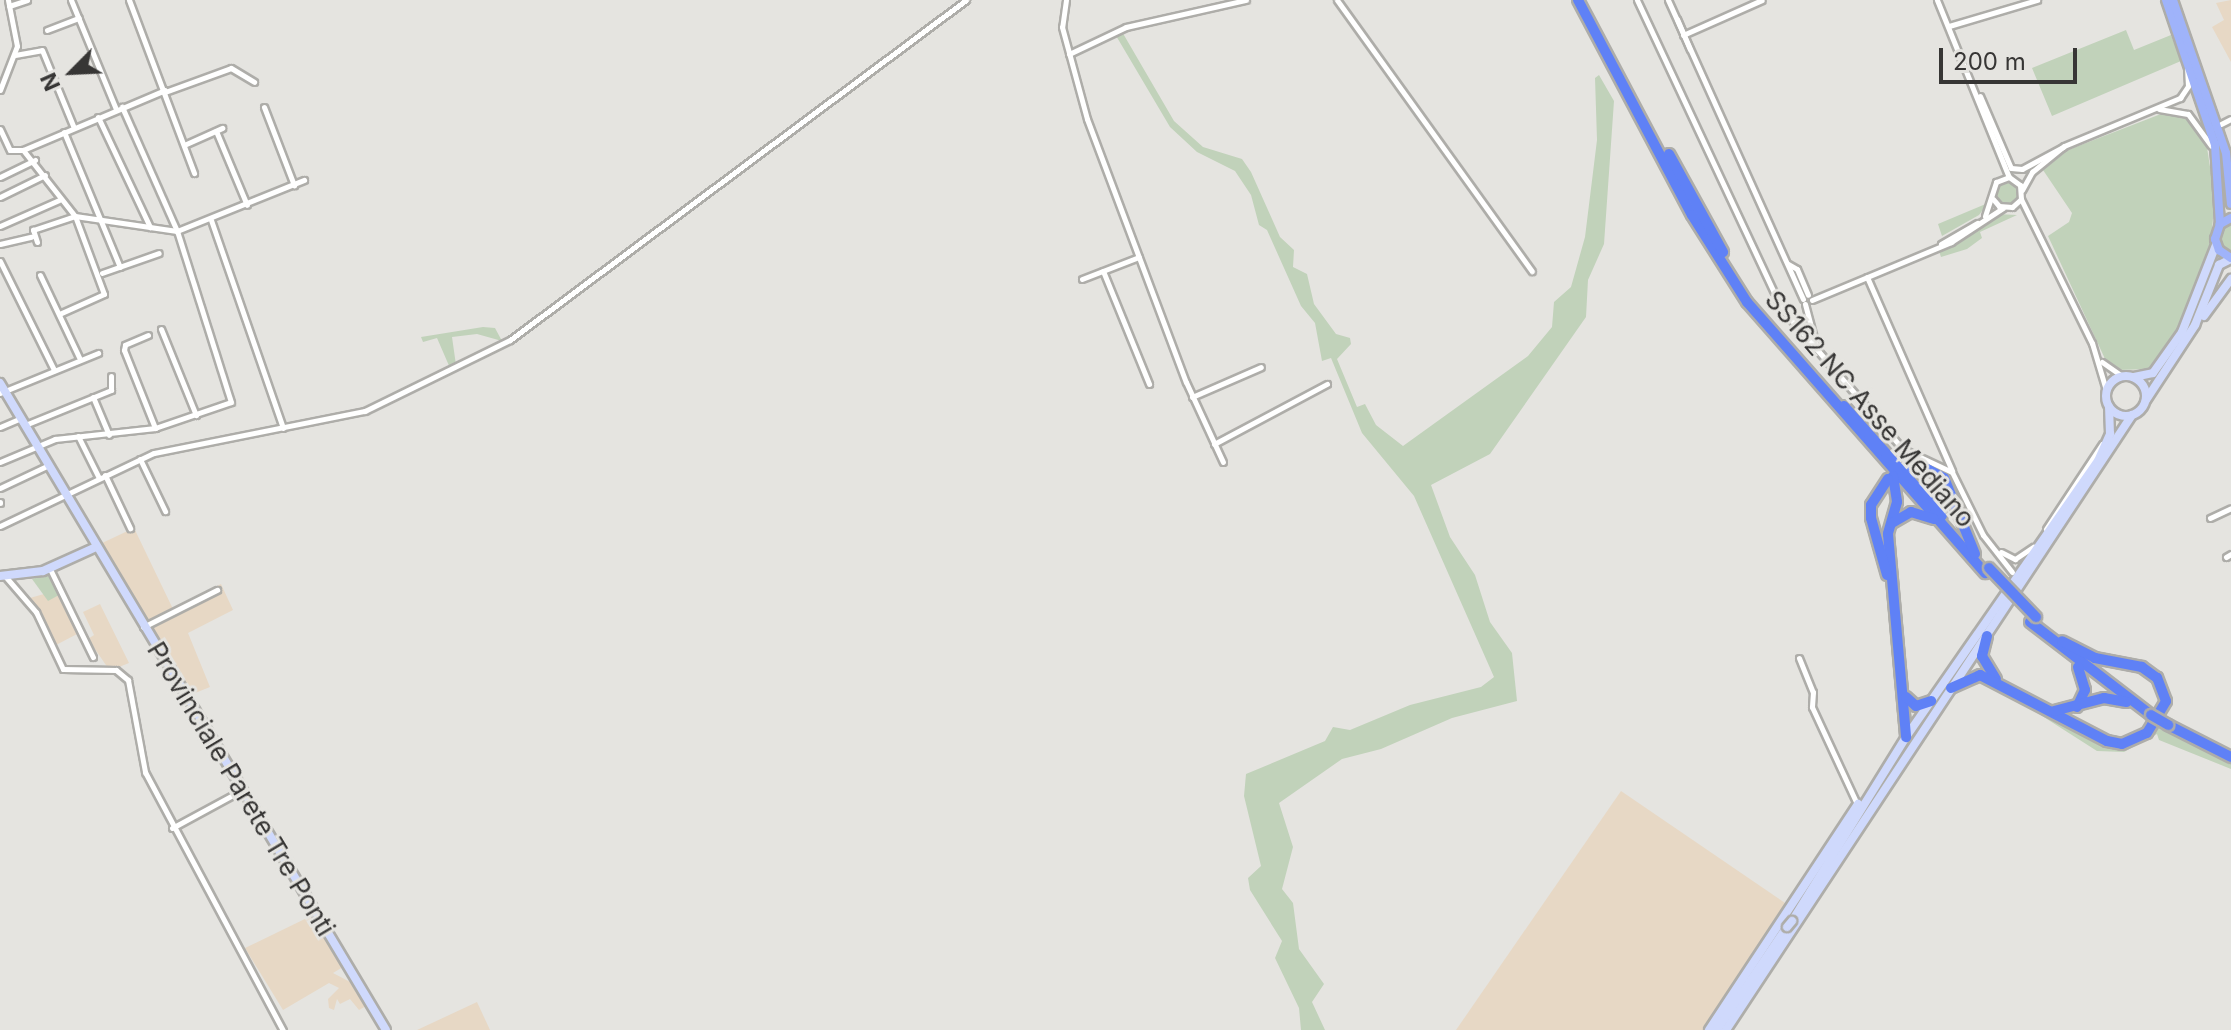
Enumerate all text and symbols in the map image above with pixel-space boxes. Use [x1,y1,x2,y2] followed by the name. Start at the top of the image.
[32,32,112,112] north arrow
[1943,32,2081,82] scale bar
[1953,47,2026,76] text: 200 m
[35,69,65,95] text: N
[1759,284,1981,534] street label: SS162 NC Asse Mediano
[141,636,341,942] street label: Provinciale Parete Tre Ponti

